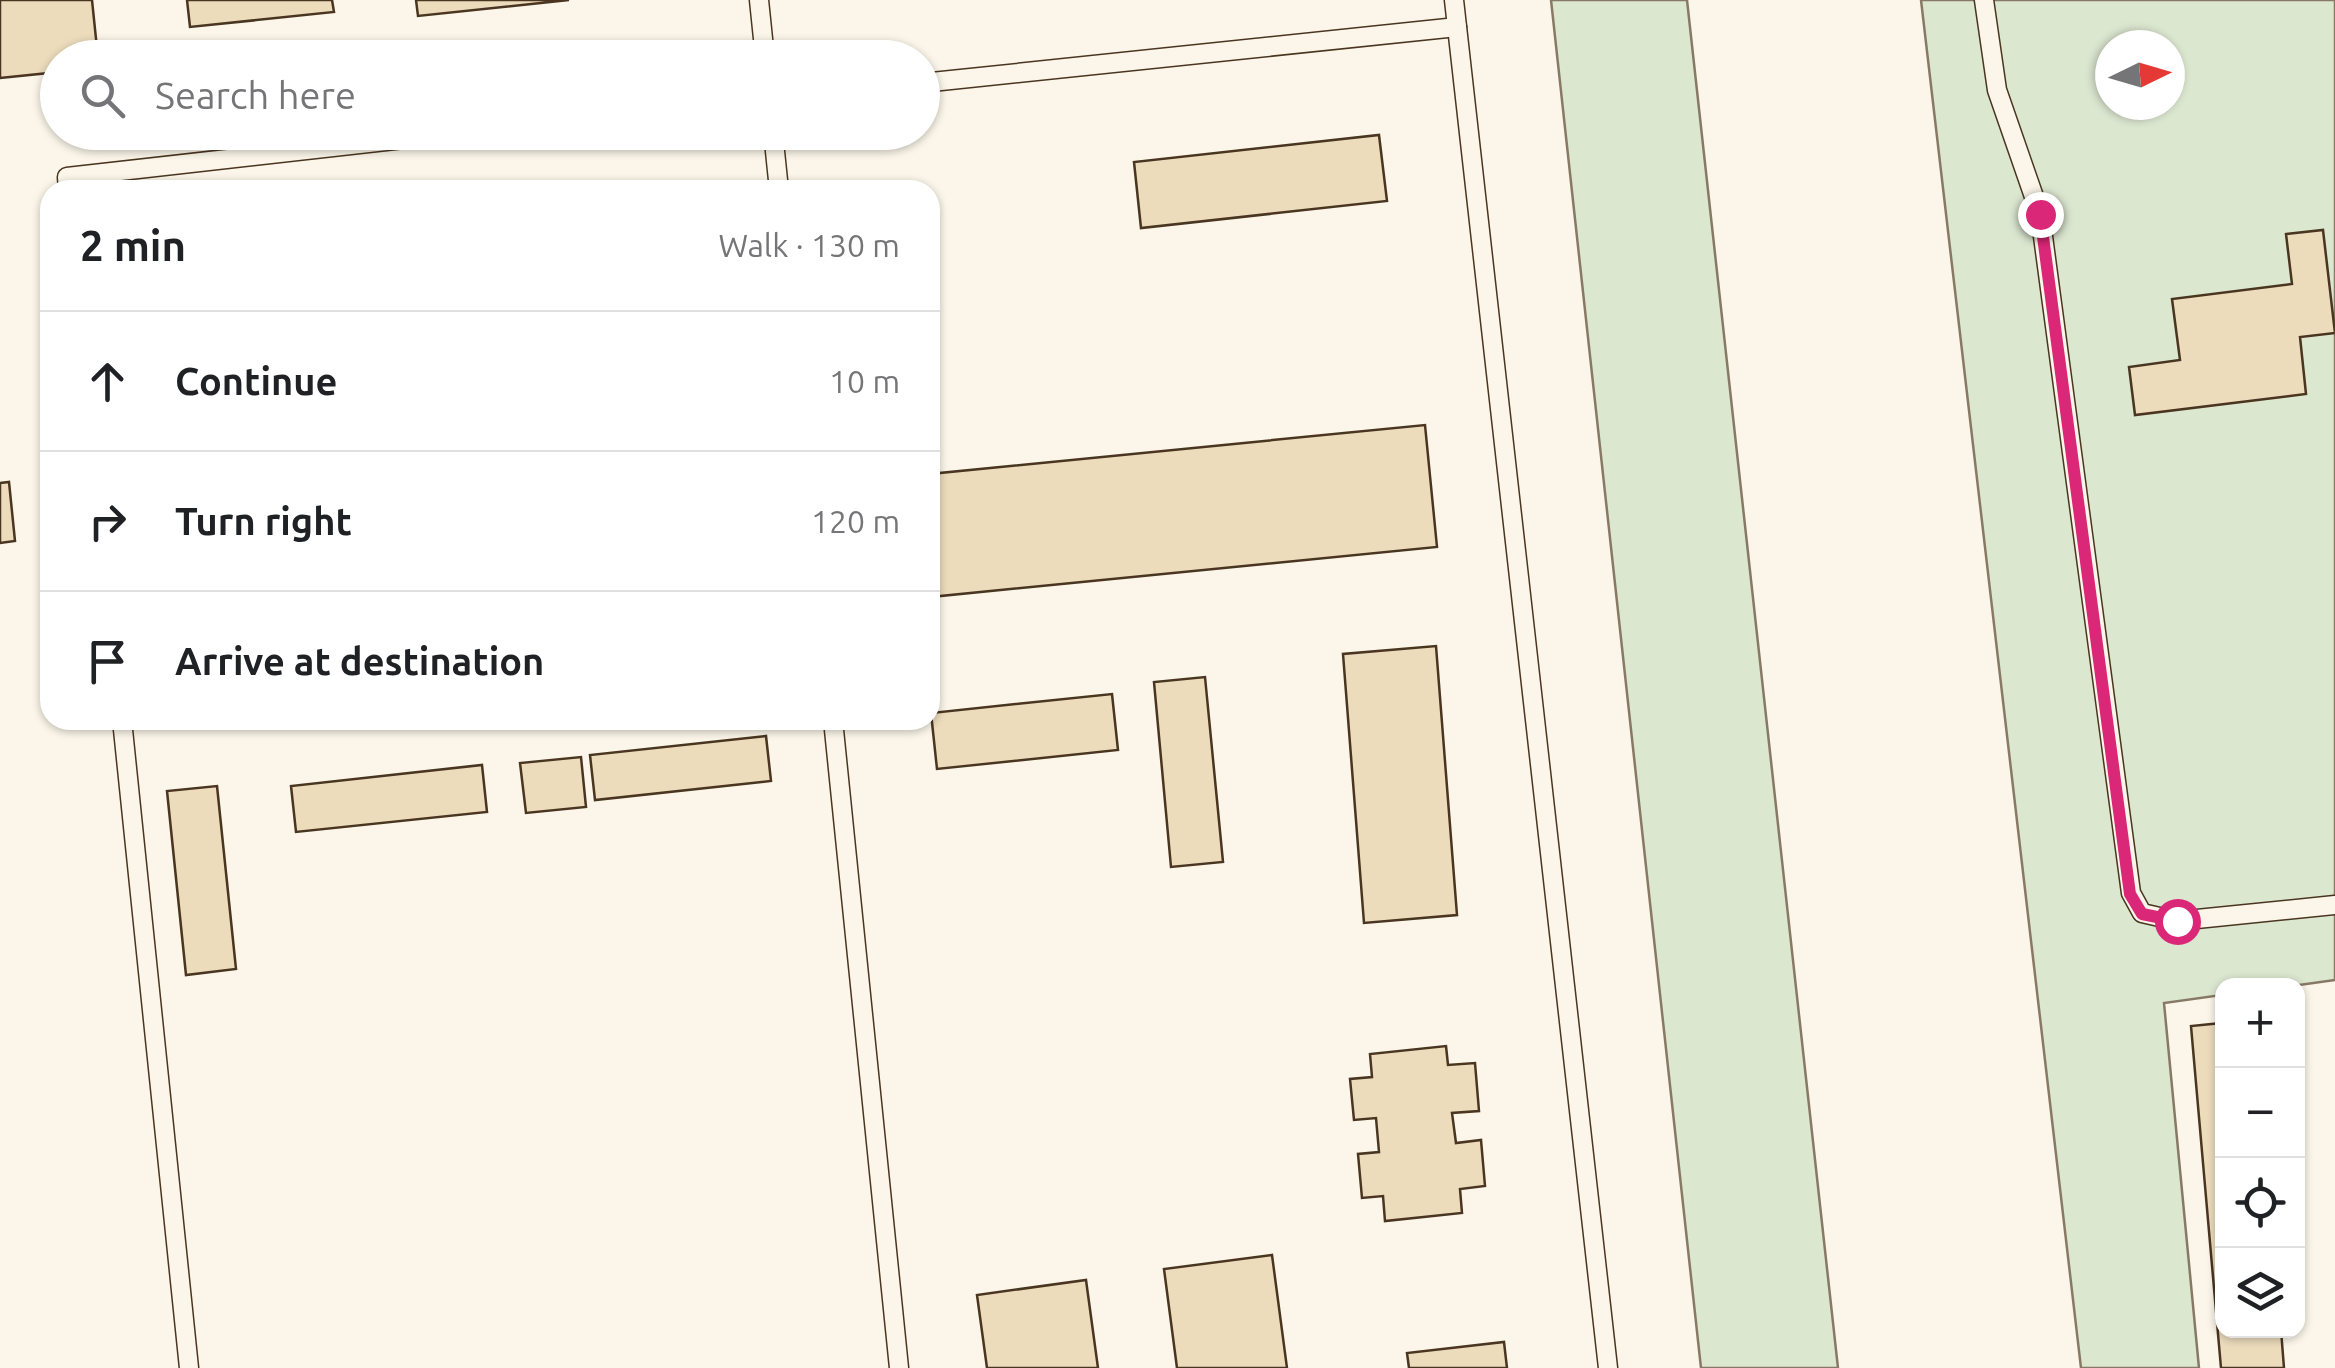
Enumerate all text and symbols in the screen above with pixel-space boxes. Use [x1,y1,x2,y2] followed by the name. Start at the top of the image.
[2095,30,2185,120] north arrow
[40,40,940,150] search box
[75,68,130,123] icon: search
[155,74,356,116] text: Search here
[2018,192,2064,238] route end
[80,222,186,269] text: 2 min
[718,227,900,263] text: Walk · 130 m
[80,354,135,409] icon: ahead
[175,360,337,402] text: Continue
[829,363,900,399] text: 10 m
[80,494,135,549] icon: right
[175,500,352,542] text: Turn right
[811,503,900,539] text: 120 m
[80,634,135,689] icon: arrive
[175,640,544,682] text: Arrive at destination
[2155,899,2201,945] route start
[2215,978,2305,1338] map controls
[2215,978,2305,1068] button: +
[2215,1068,2305,1158] button: −
[2215,1158,2305,1248] button: locate
[2215,1248,2305,1338] button: layers

